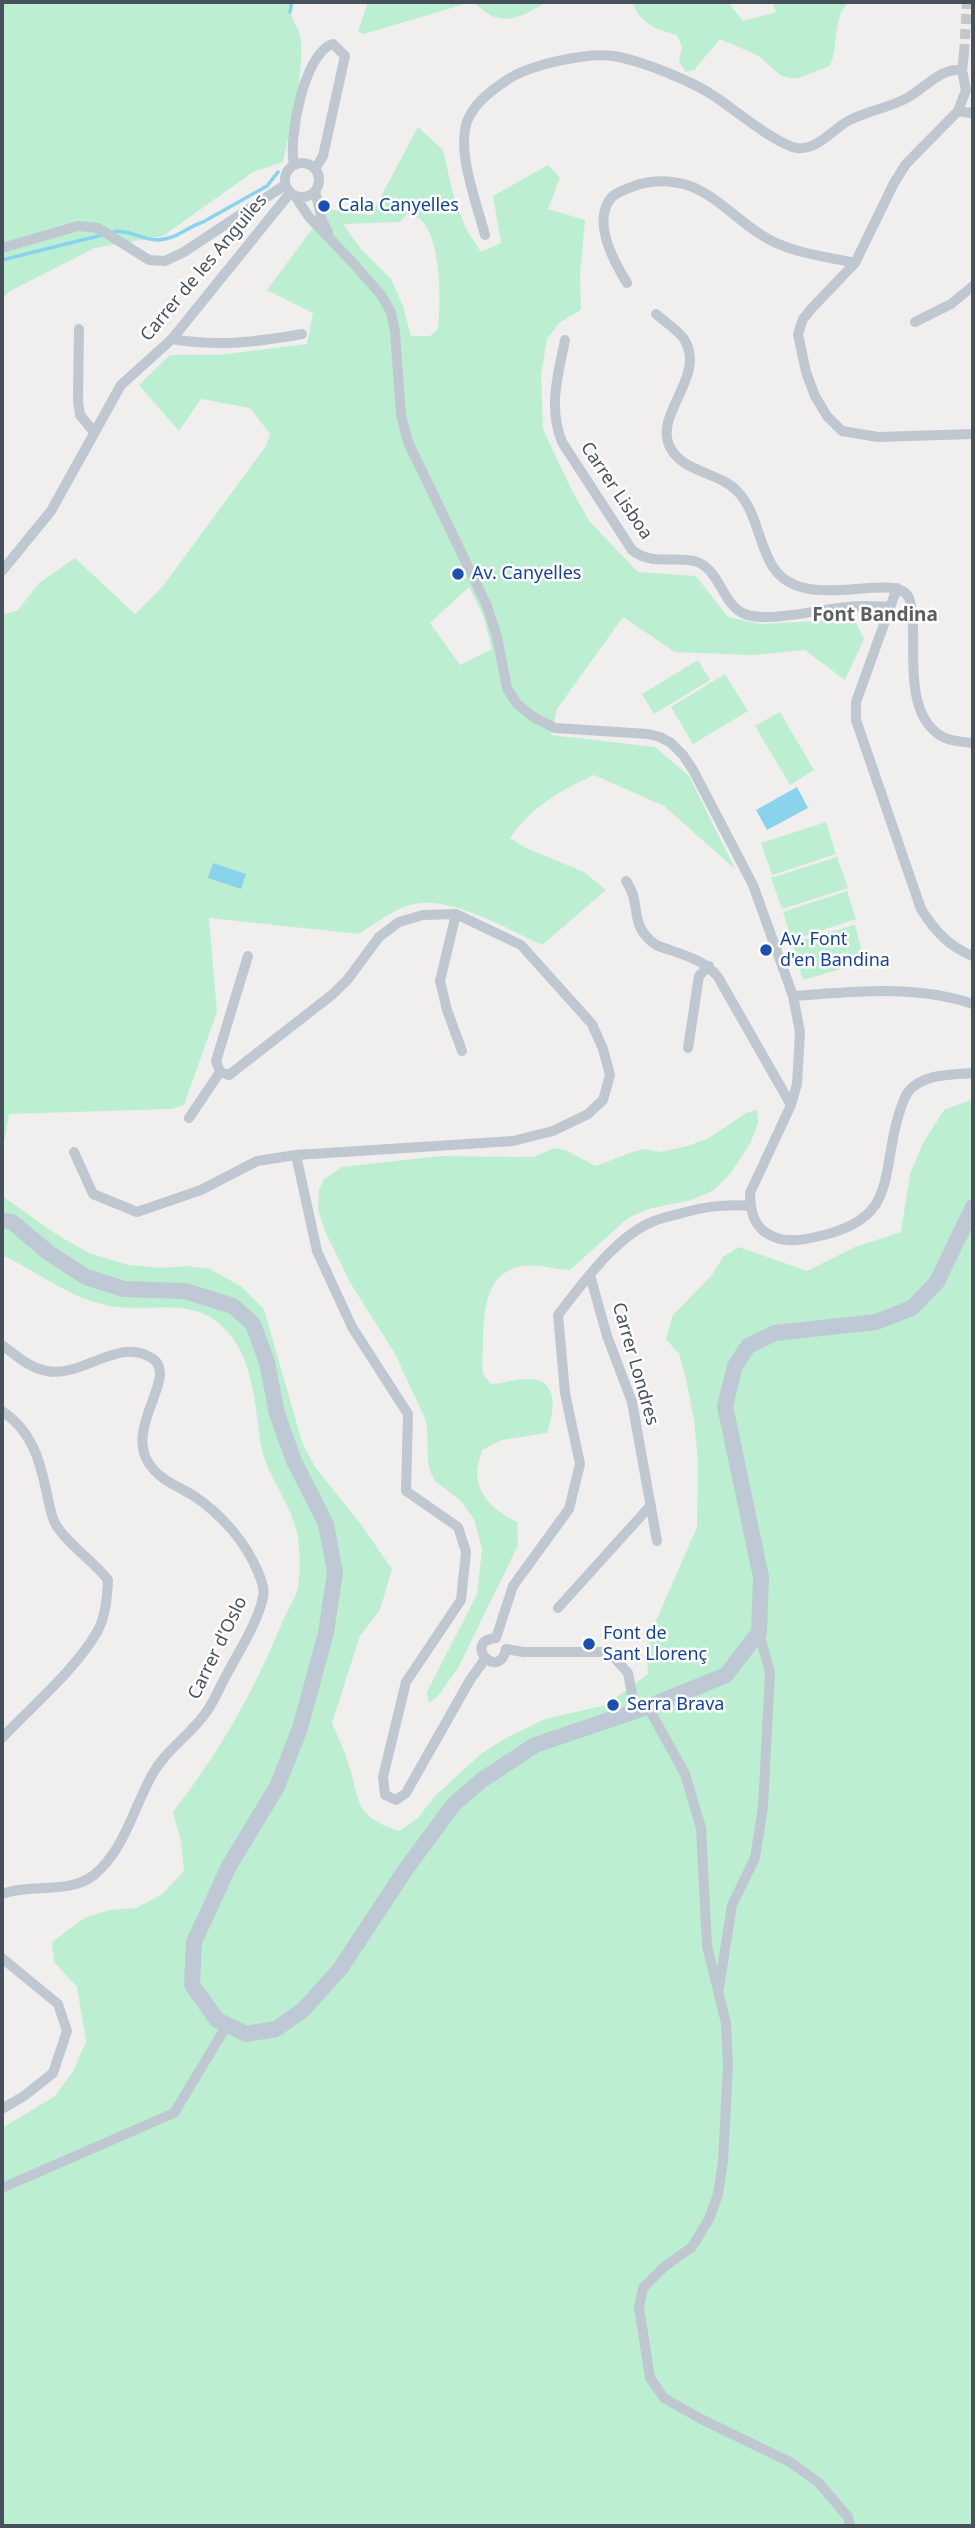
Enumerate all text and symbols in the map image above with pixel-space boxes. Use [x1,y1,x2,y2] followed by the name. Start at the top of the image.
[136,190,272,346] street label: Carrer de les Anguiles
[338,195,459,217] place label: Cala Canyelles
[316,198,332,214] marker: Cala Canyelles
[575,438,657,544] street label: Carrer Lisboa
[472,563,581,585] place label: Av. Canyelles
[450,566,466,582] marker: Av. Canyelles
[812,605,938,627] district label: Font Bandina
[780,929,890,972] place label: Av. Font d'en Bandina
[758,942,774,958] marker: Av. Font d'en Bandina
[607,1300,663,1428] street label: Carrer Londres
[184,1593,252,1703] street label: Carrer d'Oslo
[603,1623,707,1666] place label: Font de Sant Llorenç
[581,1636,597,1652] marker: Font de Sant Llorenç
[627,1694,724,1716] place label: Serra Brava
[605,1697,621,1713] marker: Serra Brava

